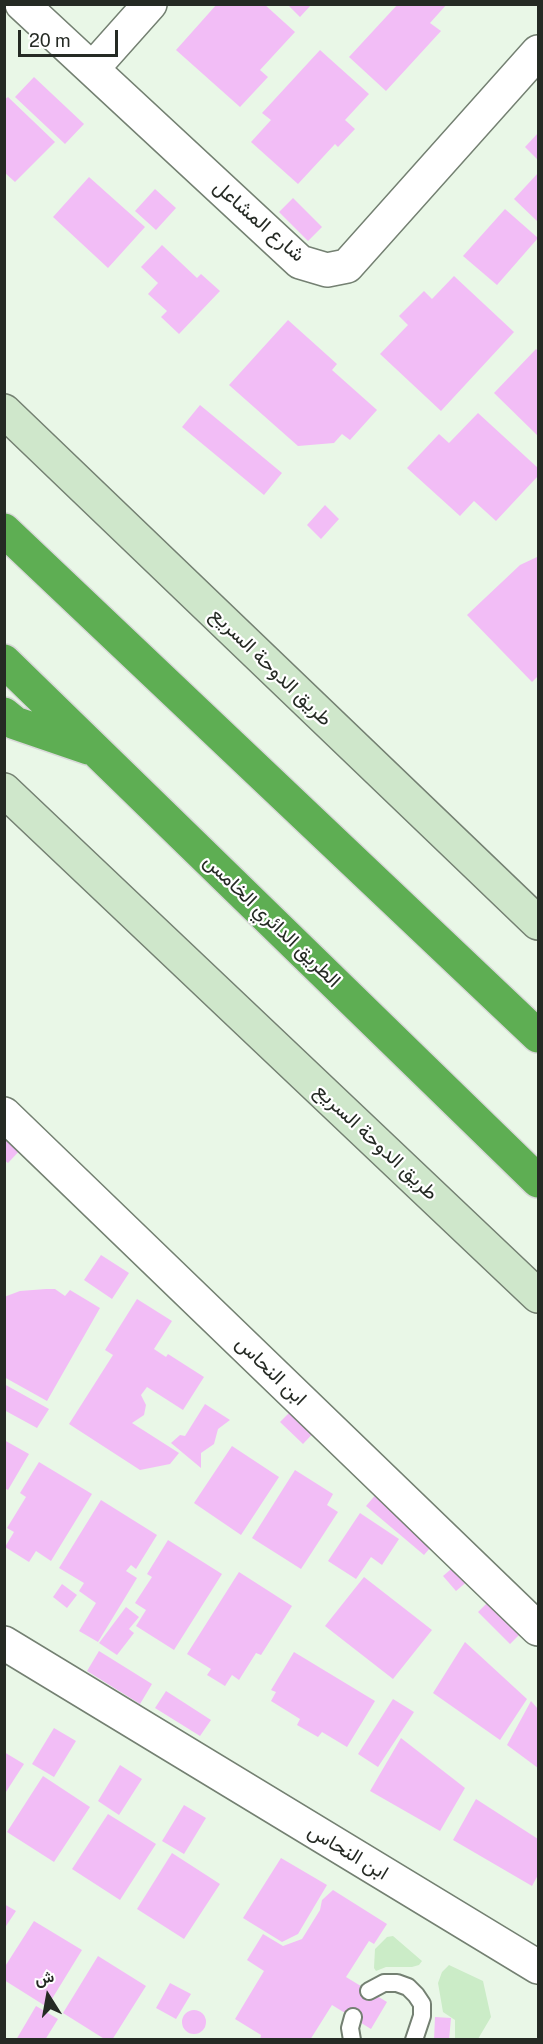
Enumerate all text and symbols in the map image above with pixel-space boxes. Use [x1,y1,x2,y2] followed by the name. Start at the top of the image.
[21,18,122,56] scale bar
[29,30,71,51] text: 20 m
[209,175,309,267] street label: شارع المشاعل
[205,603,337,731] street label: طريق الدوحة السريع
[198,849,346,993] street label: الطريق الدائري الخامس
[309,1079,443,1205] street label: طريق الدوحة السريع
[230,1331,312,1411] street label: ابن النحاس
[303,1819,393,1885] street label: ابن النحاس
[18,1966,78,2026] north arrow
[33,1967,56,1989] text: ش

